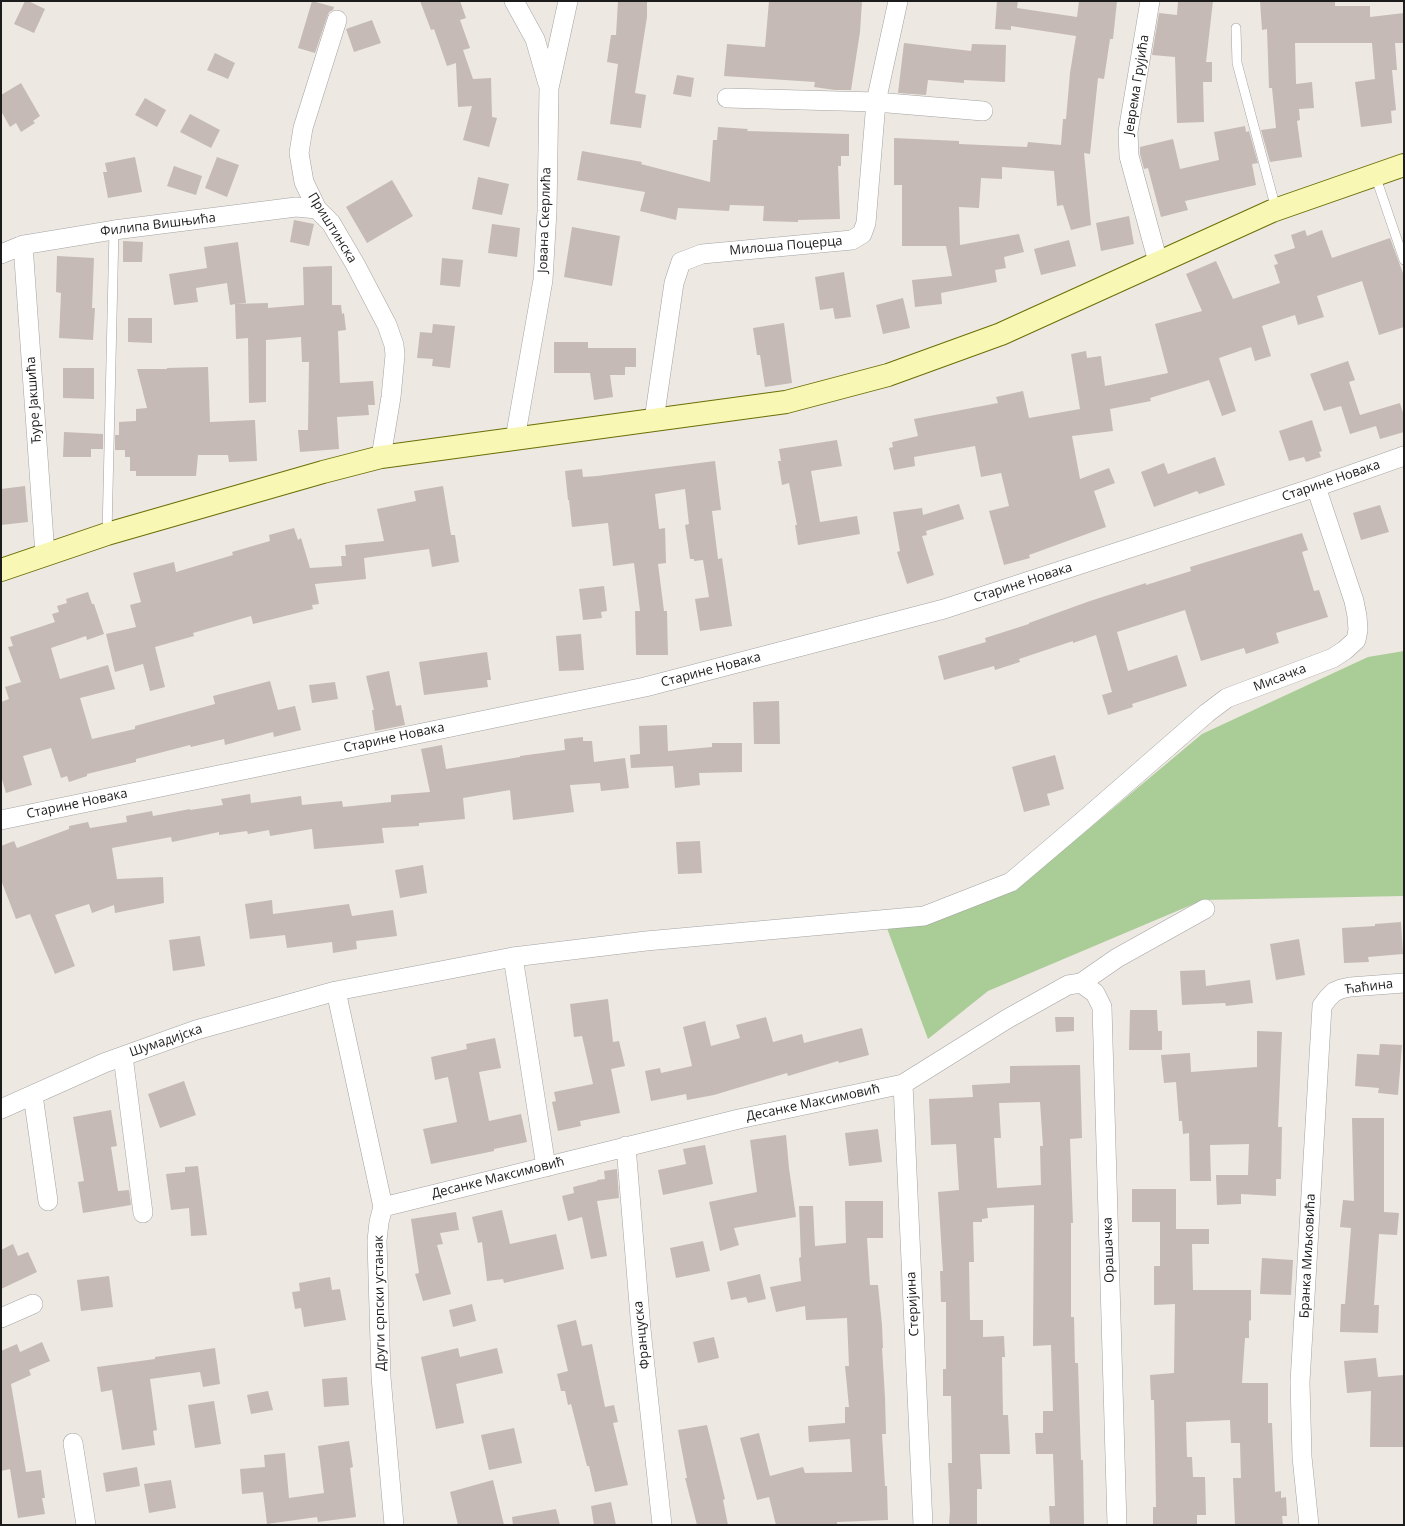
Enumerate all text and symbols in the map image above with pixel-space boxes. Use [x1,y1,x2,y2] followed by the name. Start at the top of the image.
[1121,34,1153,136] street label: Јеврема Грујића
[535,167,555,273] street label: Јована Скерлића
[304,190,360,266] street label: Приштинска
[99,210,217,240] street label: Филипа Вишњића
[729,233,843,259] street label: Милоша Поцерца
[23,356,45,444] street label: Ђуре Јакшића
[1280,457,1382,505] street label: Старине Новака
[972,560,1074,606] street label: Старине Новака
[659,649,763,691] street label: Старине Новака
[1251,661,1309,695] street label: Мисачка
[342,720,446,756] street label: Старине Новака
[25,786,129,822] street label: Старине Новака
[1344,976,1394,998] street label: Ћаћина
[128,1021,204,1061] street label: Шумадијска
[745,1081,881,1125] street label: Десанке Максимовић
[430,1154,566,1202] street label: Десанке Максимовић
[1297,1193,1319,1319] street label: Бранка Миљковића
[1100,1217,1118,1283] street label: Орашачка
[371,1235,389,1371] street label: Други српски устанак
[904,1271,922,1337] street label: Стеријина
[631,1300,653,1370] street label: Француска

